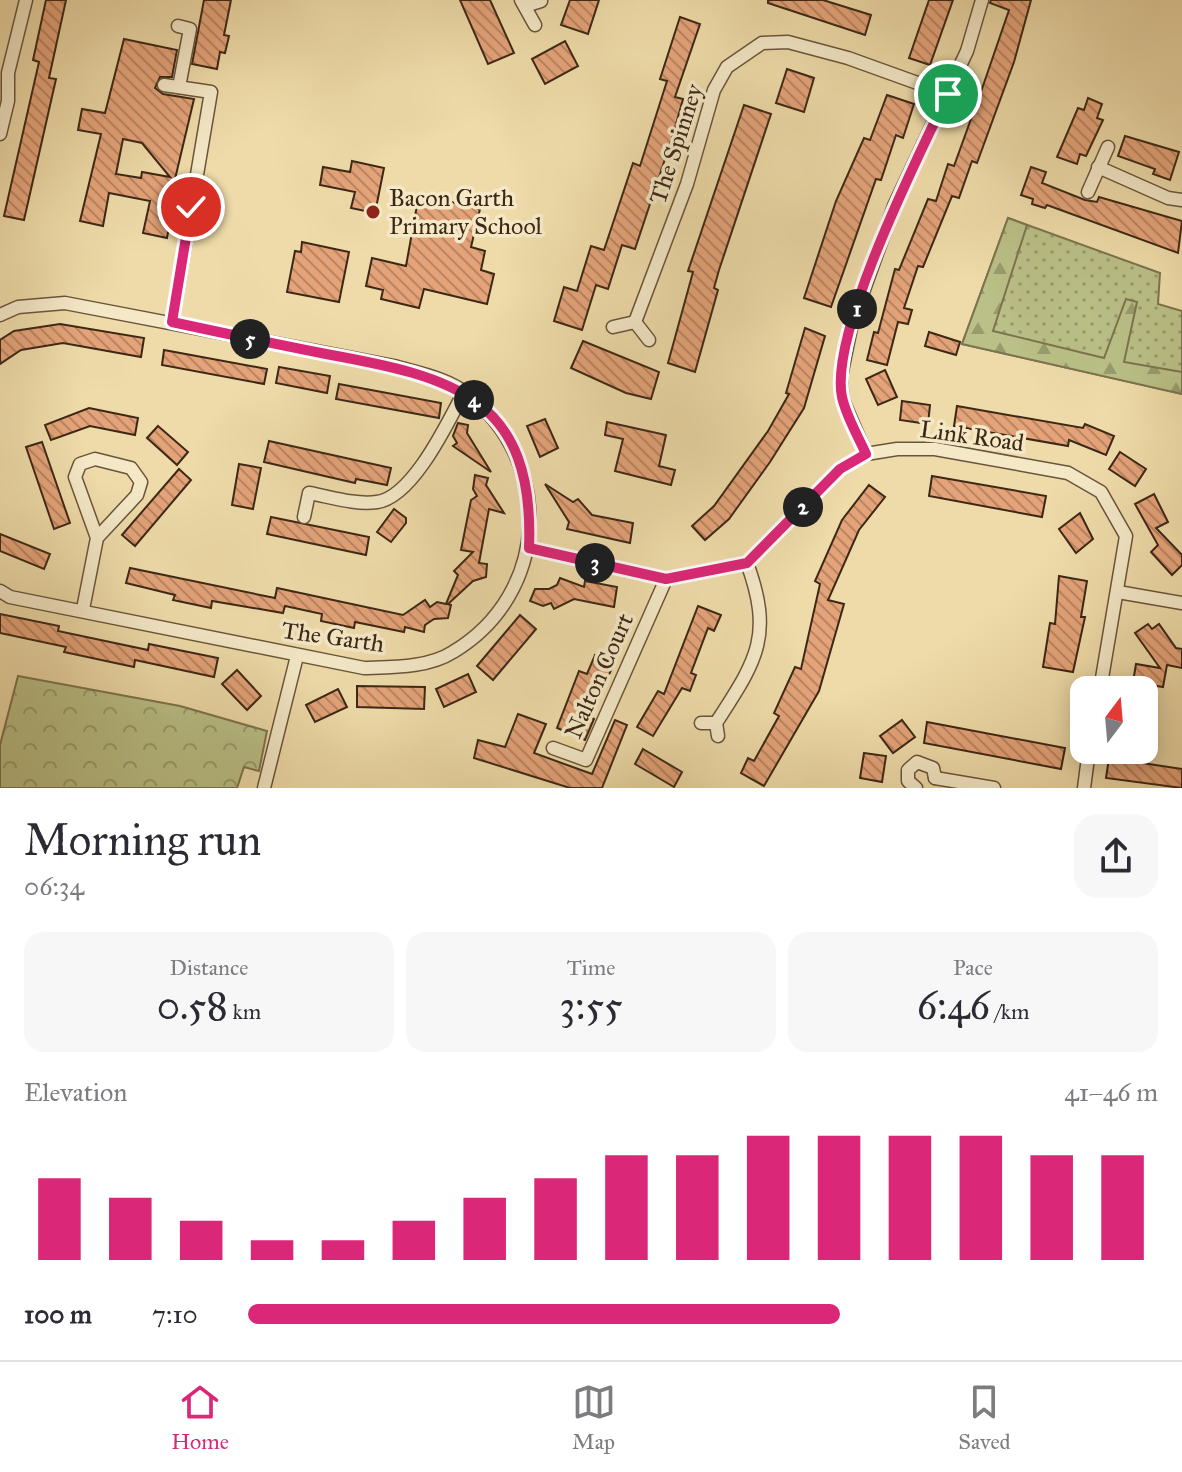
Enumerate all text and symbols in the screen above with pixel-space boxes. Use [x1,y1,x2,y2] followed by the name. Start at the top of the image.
[914,60,982,128] pin
[926,72,970,116] icon: arrive
[643,80,710,208] street label: The Spinney
[157,173,225,241] pin
[389,183,543,241] place label: Bacon Garth Primary School
[169,185,213,229] icon: check
[364,203,382,221] marker: Bacon Garth Primary School
[837,289,877,329] pin: 1
[853,295,861,322] text: 1
[230,319,270,359] pin: 5
[245,325,255,352] text: 5
[454,380,494,420] pin: 4
[468,386,480,413] text: 4
[918,414,1026,458] street label: Link Road
[783,487,823,527] pin: 2
[798,493,808,520] text: 2
[575,543,615,583] pin: 3
[591,549,599,576] text: 3
[558,608,640,743] street label: Nalton Court
[280,615,386,659] street label: The Garth
[1070,676,1158,764] north arrow
[1070,676,1158,764] map controls
[24,813,261,867] text: Morning run
[1074,814,1158,898] button: share
[24,870,84,902] text: 06:34
[170,954,248,981] text: Distance
[567,954,615,981] text: Time
[953,954,993,981] text: Pace
[157,981,228,1030] text: 0.58
[559,981,623,1030] text: 3:55
[917,981,990,1030] text: 6:46
[228,998,261,1025] text: km
[990,998,1029,1025] text: /km
[24,1076,127,1108] text: Elevation
[1064,1076,1158,1108] text: 41–46 m
[24,1298,92,1330] text: 100 m
[152,1298,198,1330] text: 7:10
[171,1380,229,1455] tab: Home
[572,1380,616,1455] tab: Map
[958,1380,1011,1455] tab: Saved

